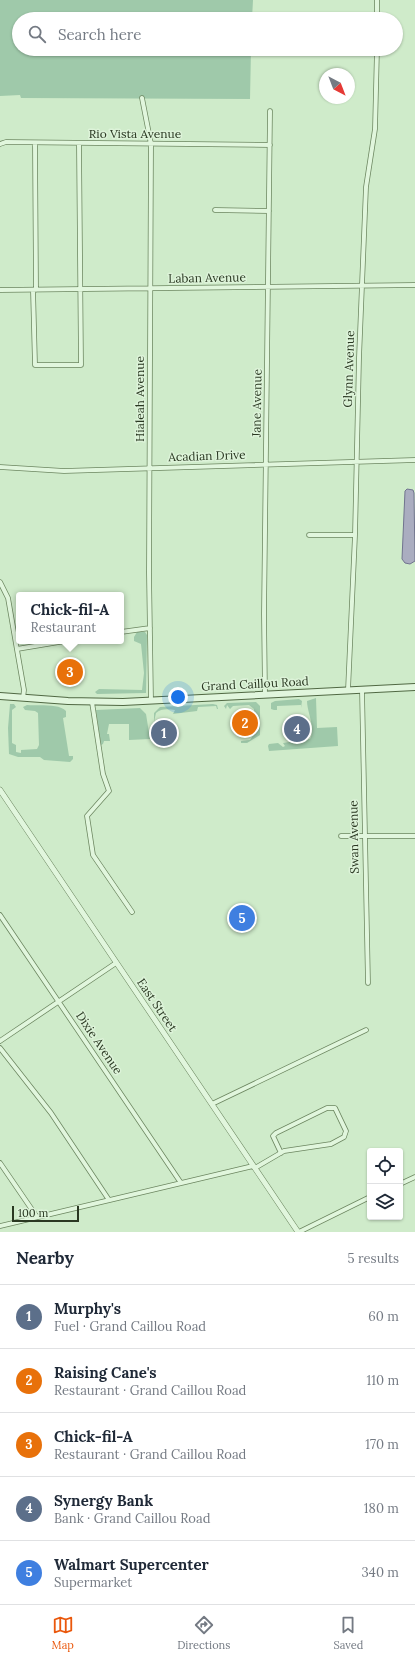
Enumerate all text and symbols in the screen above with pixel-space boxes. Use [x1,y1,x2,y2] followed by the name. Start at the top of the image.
[12,12,403,56] search box
[26,23,48,45] icon: search
[58,25,141,44] text: Search here
[319,68,355,104] north arrow
[89,126,182,141] street label: Rio Vista Avenue
[168,269,246,286] street label: Laban Avenue
[340,330,357,408] street label: Glynn Avenue
[132,356,147,442] street label: Hialeah Avenue
[248,368,265,438] street label: Jane Avenue
[167,447,246,464] street label: Acadian Drive
[16,592,124,644] popup
[31,600,109,619] text: Chick-fil-A
[31,619,96,636] text: Restaurant
[57,657,83,687] pin: 3
[201,673,309,694] street label: Grand Caillou Road
[168,687,188,707] your location
[232,708,258,738] pin: 2
[284,714,310,744] pin: 4
[151,718,177,748] pin: 1
[345,800,362,874] street label: Swan Avenue
[229,903,255,933] pin: 5
[134,975,181,1035] street label: East Street
[73,1008,126,1077] street label: Dixie Avenue
[367,1148,403,1220] map controls
[367,1148,403,1184] button: locate
[367,1184,403,1220] button: layers
[12,1204,79,1223] scale bar
[18,1206,48,1220] text: 100 m
[16,1247,74,1269] text: Nearby
[348,1250,399,1267] text: 5 results
[54,1299,121,1318] text: Murphy's
[26,1308,32,1325] text: 1
[368,1308,399,1325] text: 60 m
[54,1318,206,1335] text: Fuel · Grand Caillou Road
[54,1363,157,1382] text: Raising Cane's
[26,1372,32,1389] text: 2
[366,1372,399,1389] text: 110 m
[54,1382,246,1399] text: Restaurant · Grand Caillou Road
[54,1427,133,1446] text: Chick-fil-A
[25,1436,33,1453] text: 3
[365,1436,399,1453] text: 170 m
[54,1446,246,1463] text: Restaurant · Grand Caillou Road
[54,1491,153,1510] text: Synergy Bank
[25,1500,33,1517] text: 4
[364,1500,399,1517] text: 180 m
[54,1510,210,1527] text: Bank · Grand Caillou Road
[54,1555,209,1574] text: Walmart Supercenter
[25,1564,33,1581] text: 5
[362,1564,399,1581] text: 340 m
[54,1574,132,1591] text: Supermarket
[52,1614,74,1652] tab: Map
[177,1614,230,1652] tab: Directions
[334,1614,363,1652] tab: Saved

